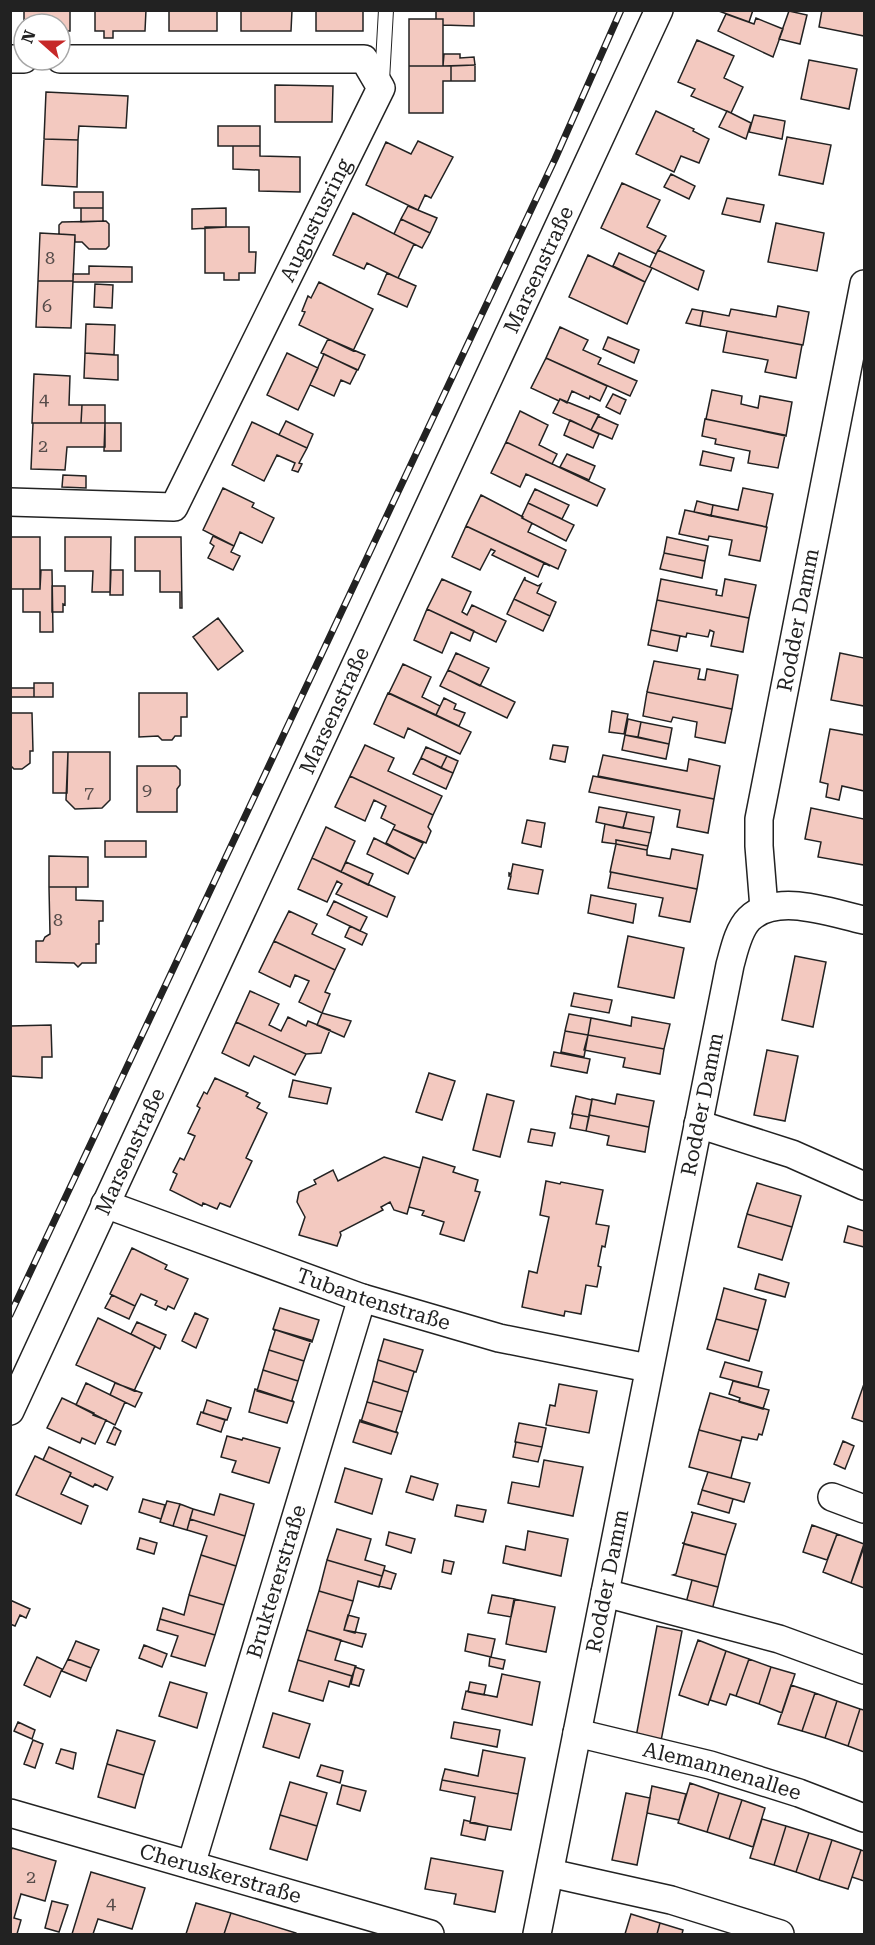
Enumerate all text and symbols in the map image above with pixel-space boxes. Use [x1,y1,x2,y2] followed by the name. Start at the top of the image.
[12,12,72,72] north arrow
[17,28,40,46] text: N
[275,155,356,286] street label: Augustusring
[499,202,578,337] street label: Marsenstraße
[45,247,55,268] house number: 8
[42,295,52,316] house number: 6
[39,388,49,409] house number: 4
[38,435,48,456] house number: 2
[772,546,824,694] street label: Rodder Damm
[295,643,374,778] street label: Marsenstraße
[142,779,152,800] house number: 9
[84,782,94,803] house number: 7
[53,909,63,930] house number: 8
[676,1031,728,1178] street label: Rodder Damm
[91,1084,170,1219] street label: Marsenstraße
[293,1263,453,1335] street label: Tubantenstraße
[242,1502,311,1661] street label: Bruktererstraße
[581,1507,633,1655] street label: Rodder Damm
[641,1737,804,1805] street label: Alemannenallee
[137,1839,304,1908] street label: Cheruskerstraße
[26,1866,36,1887] house number: 2
[106,1892,116,1913] house number: 4

